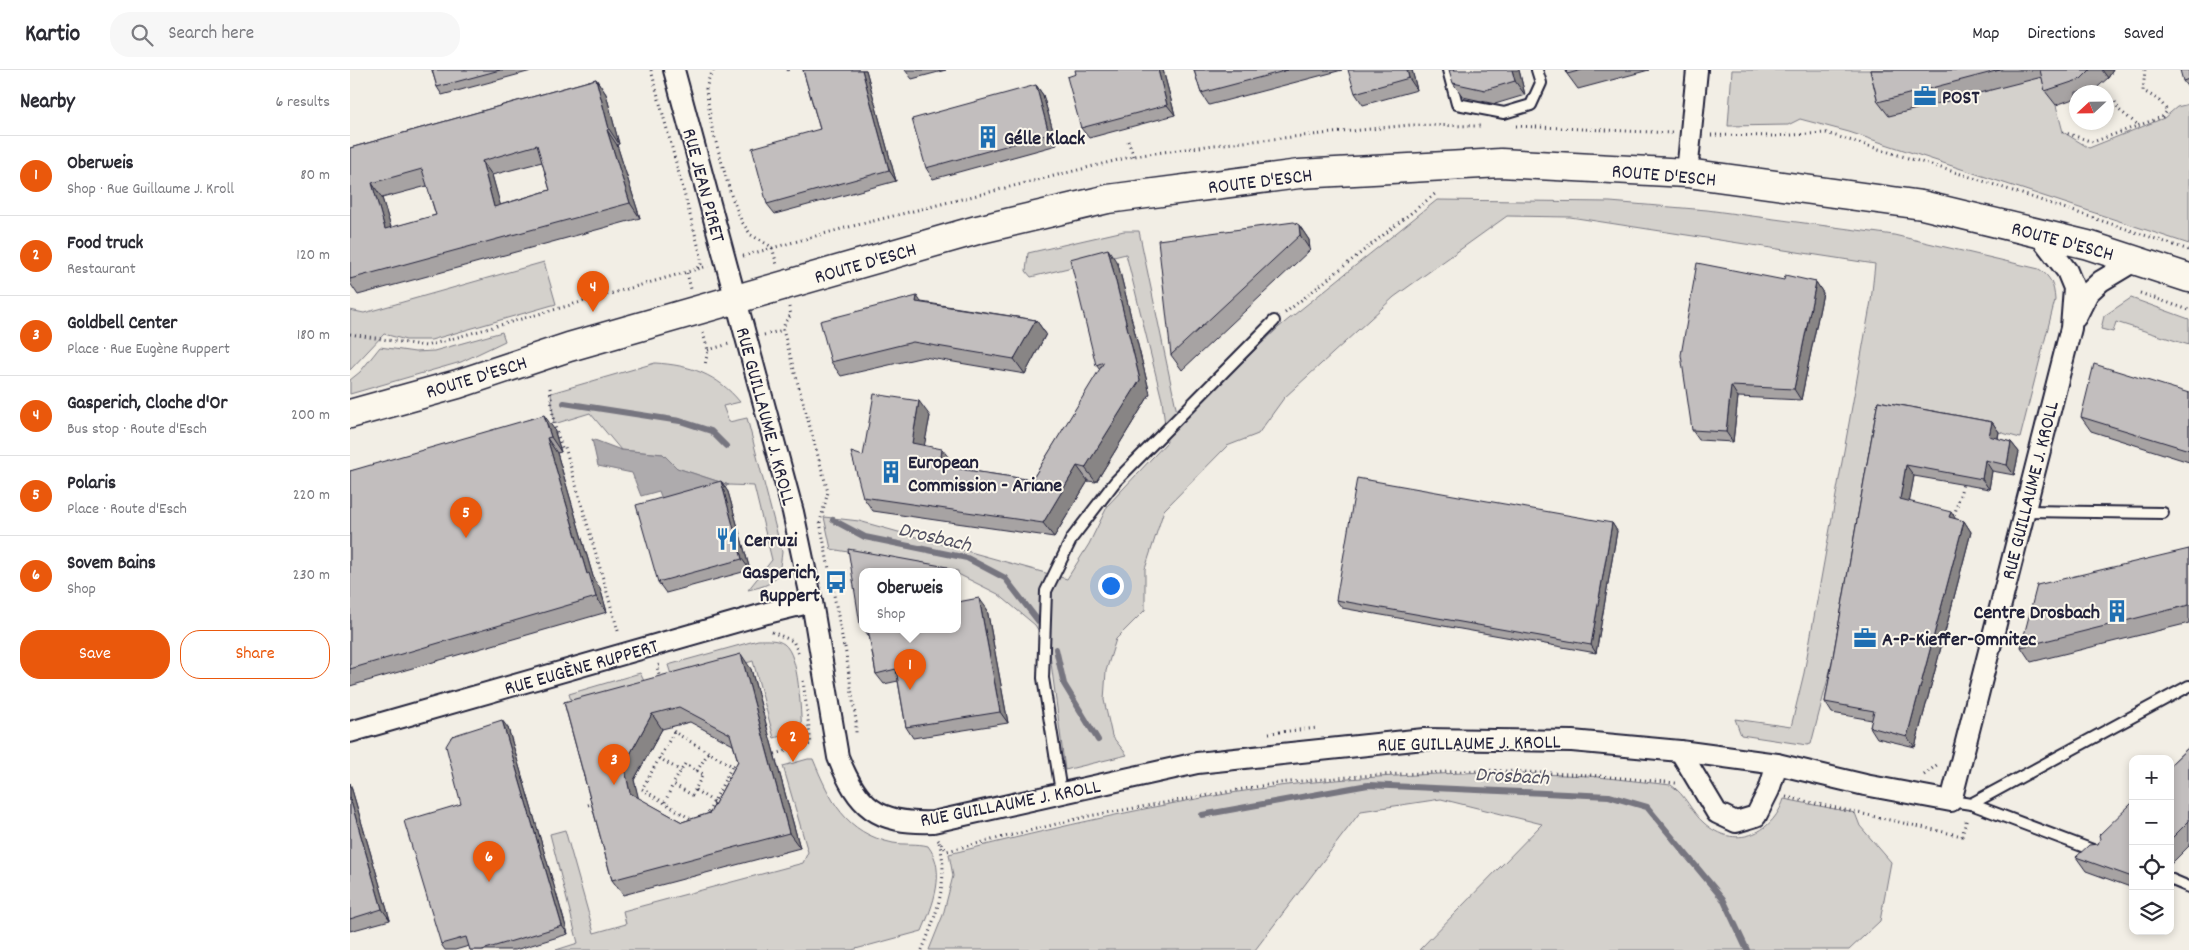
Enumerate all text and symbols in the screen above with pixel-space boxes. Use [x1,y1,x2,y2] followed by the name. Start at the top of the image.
[110,12,460,57] search box
[25,18,80,52] text: Kartio
[128,21,156,49] icon: search
[168,21,254,48] text: Search here
[1972,22,1999,47] text: Map
[2027,22,2096,47] text: Directions
[2124,22,2164,47] text: Saved
[1912,83,1938,109] office icon: POST
[1942,85,1980,113] place label: POST
[2069,85,2114,130] north arrow
[20,88,75,118] text: Nearby
[275,91,330,114] text: 6 results
[975,124,1001,150] building icon: Gélle Klack
[673,126,731,246] street label: RUE JEAN PIRET
[1004,126,1085,154] place label: Gélle Klack
[67,151,134,178] text: Oberweis
[1610,158,1717,196] street label: ROUTE D'ESCH
[1207,163,1314,203] street label: ROUTE D'ESCH
[34,164,38,187] text: 1
[300,164,330,187] text: 80 m
[67,178,234,201] text: Shop · Rue Guillaume J. Kroll
[2008,216,2116,270] street label: ROUTE D'ESCH
[67,231,143,258] text: Food truck
[812,237,920,293] street label: ROUTE D'ESCH
[33,244,40,267] text: 2
[296,244,330,267] text: 120 m
[67,258,136,281] text: Restaurant
[577,271,609,312] pin: 4
[67,311,177,338] text: Goldbell Center
[32,324,40,347] text: 3
[297,324,330,347] text: 180 m
[727,325,801,509] street label: RUE GUILLAUME J. KROLL
[67,338,230,361] text: Place · Rue Eugène Ruppert
[423,350,531,408] street label: ROUTE D'ESCH
[67,391,227,418] text: Gasperich, Cloche d'Or
[1996,398,2068,583] street label: RUE GUILLAUME J. KROLL
[33,404,39,427] text: 4
[291,404,330,427] text: 200 m
[67,418,207,441] text: Bus stop · Route d'Esch
[908,450,1062,501] place label: European Commission - Ariane
[878,459,904,485] building icon: European Commission - Ariane
[67,471,116,498] text: Polaris
[32,484,40,507] text: 5
[293,484,330,507] text: 220 m
[450,497,482,538] pin: 5
[67,498,187,521] text: Place · Route d'Esch
[895,516,975,562] water label: Drosbach
[714,526,740,552] restaurant icon: Cerruzi
[744,528,798,556] place label: Cerruzi
[67,551,156,578] text: Sovem Bains
[742,560,821,611] place label: Gasperich, Ruppert
[32,564,40,587] text: 6
[293,564,330,587] text: 230 m
[859,568,961,633] popup
[823,569,849,595] bus stop icon: Gasperich, Ruppert
[1098,573,1124,599] your location
[877,576,943,603] text: Oberweis
[67,578,96,601] text: Shop
[2104,598,2130,624] building icon: Centre Drosbach
[1974,600,2100,628] place label: Centre Drosbach
[877,603,906,626] text: Shop
[1852,625,1878,651] office icon: A-P-Kieffer-Omnitec
[1882,627,2036,655] place label: A-P-Kieffer-Omnitec
[20,630,170,679] button: Save
[180,630,330,679] button: Share
[502,634,662,704] street label: RUE EUGÈNE RUPPERT
[894,649,926,690] pin: 1
[777,721,809,762] pin: 2
[1377,729,1561,761] street label: RUE GUILLAUME J. KROLL
[598,744,630,785] pin: 3
[2129,755,2174,935] map controls
[2129,755,2174,800] button: +
[1474,761,1551,795] water label: Drosbach
[918,774,1103,836] street label: RUE GUILLAUME J. KROLL
[2129,800,2174,845] button: −
[473,841,505,882] pin: 6
[2129,845,2174,890] button: locate
[2129,890,2174,935] button: layers

